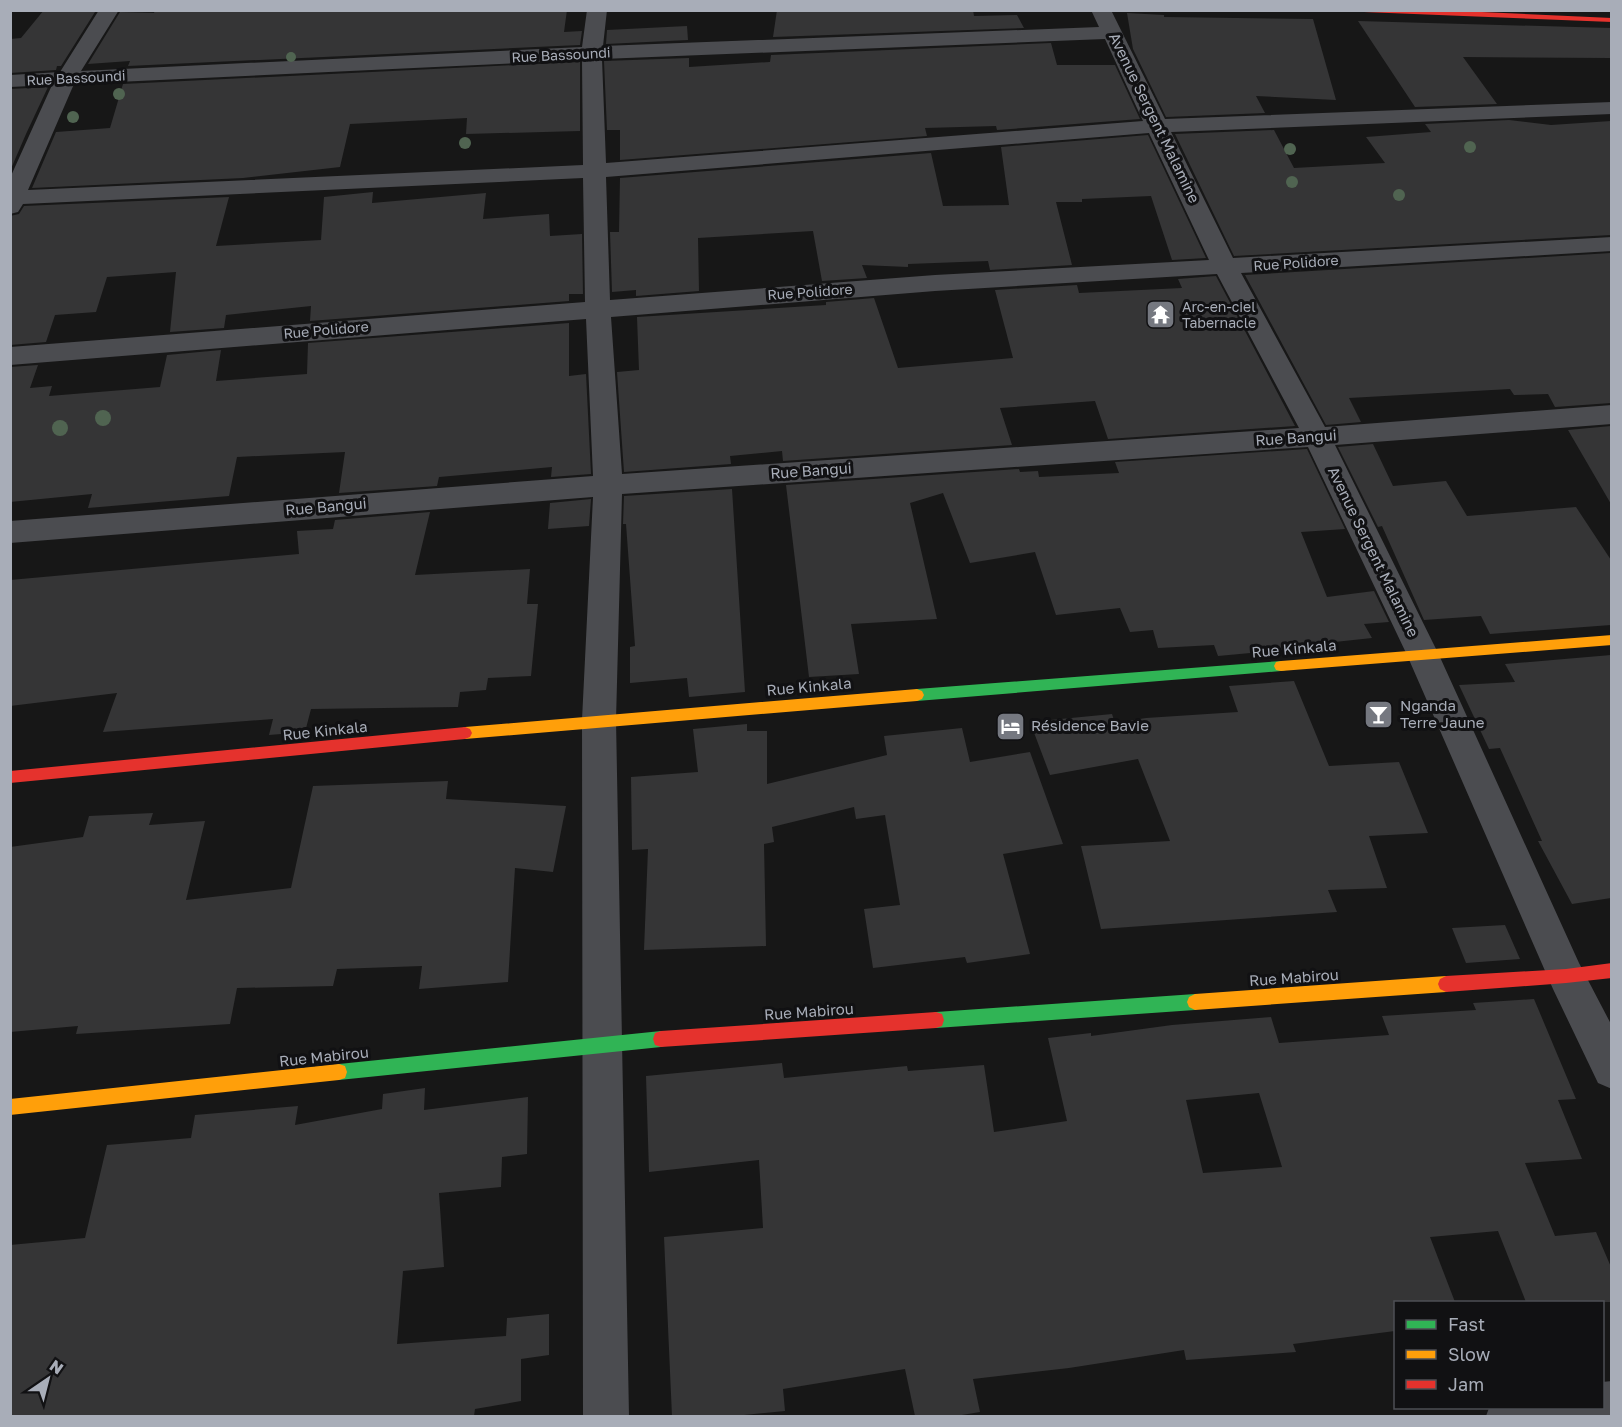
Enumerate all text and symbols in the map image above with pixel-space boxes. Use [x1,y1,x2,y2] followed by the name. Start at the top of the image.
[1106,29,1204,206] street label: Avenue Sergent Malamine
[511,43,611,66] street label: Rue Bassoundi
[26,66,126,89] street label: Rue Bassoundi
[1253,251,1339,274] street label: Rue Polidore
[767,280,853,303] street label: Rue Polidore
[1182,298,1256,331] place label: Arc-en-ciel Tabernacle
[1145,299,1177,331] temple icon: Arc-en-ciel Tabernacle
[283,317,369,342] street label: Rue Polidore
[1255,425,1337,449] street label: Rue Bangui
[770,458,852,482] street label: Rue Bangui
[1325,463,1423,640] street label: Avenue Sergent Malamine
[285,493,367,519] street label: Rue Bangui
[1251,635,1337,661] street label: Rue Kinkala
[766,673,852,699] street label: Rue Kinkala
[1400,696,1485,731] place label: Nganda Terre Jaune
[1363,699,1395,731] bar icon: Nganda Terre Jaune
[994,710,1026,742] hotel icon: Résidence Bavie
[1031,716,1149,734] place label: Résidence Bavie
[282,717,368,743] street label: Rue Kinkala
[1248,965,1339,989] street label: Rue Mabirou
[763,999,854,1023] street label: Rue Mabirou
[278,1042,370,1070] street label: Rue Mabirou
[1394,1301,1604,1409] legend
[1448,1313,1485,1335] text: Fast
[1448,1343,1491,1365] text: Slow
[18,1349,78,1409] north arrow
[46,1355,67,1378] text: N
[1448,1373,1484,1395] text: Jam

